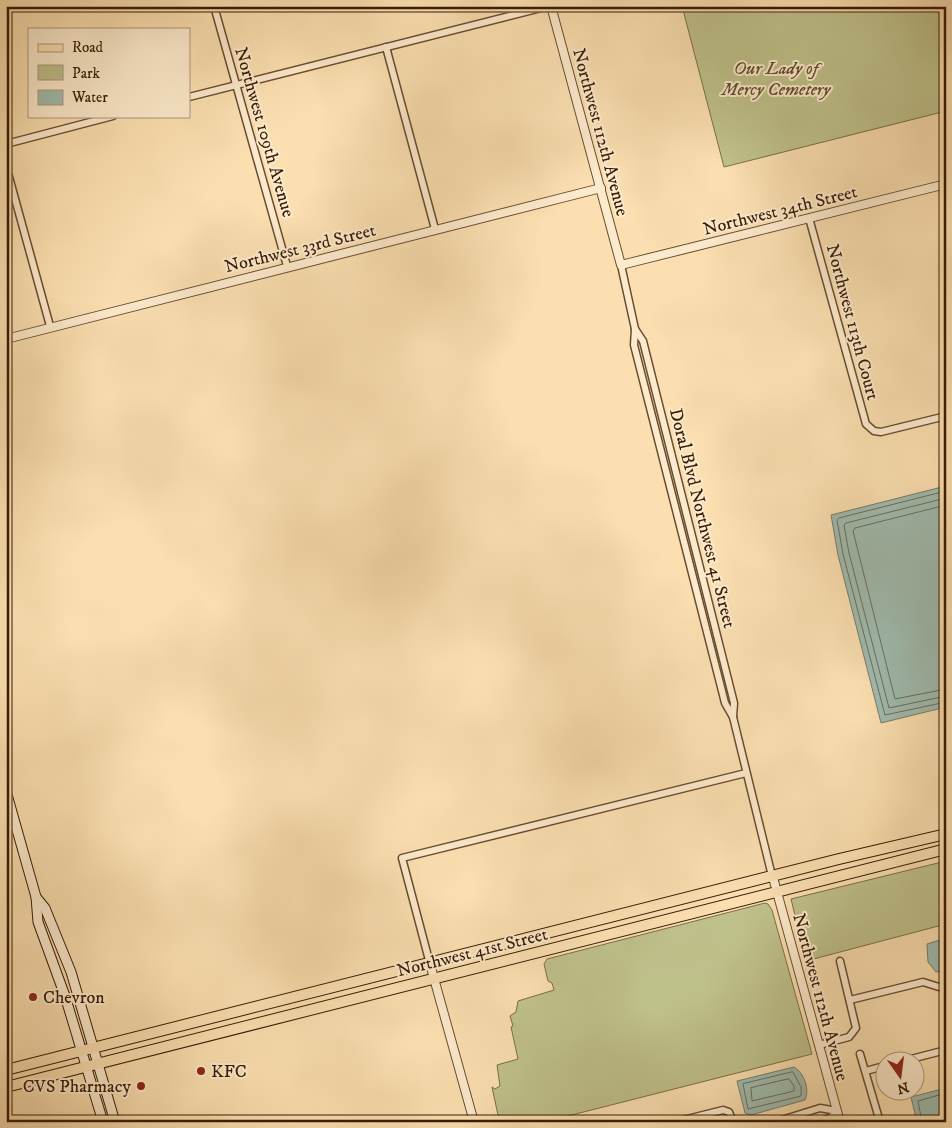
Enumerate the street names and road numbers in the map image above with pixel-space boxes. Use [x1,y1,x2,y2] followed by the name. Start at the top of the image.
[229,45,299,220] street label: Northwest 109th Avenue
[567,46,633,218] street label: Northwest 112th Avenue
[701,181,860,241] street label: Northwest 34th Street
[222,219,378,278] street label: Northwest 33rd Street
[821,242,883,403] street label: Northwest 113th Court
[664,406,740,631] street label: Doral Blvd Northwest 41 Street
[787,911,853,1083] street label: Northwest 112th Avenue
[395,924,550,982] street label: Northwest 41st Street

